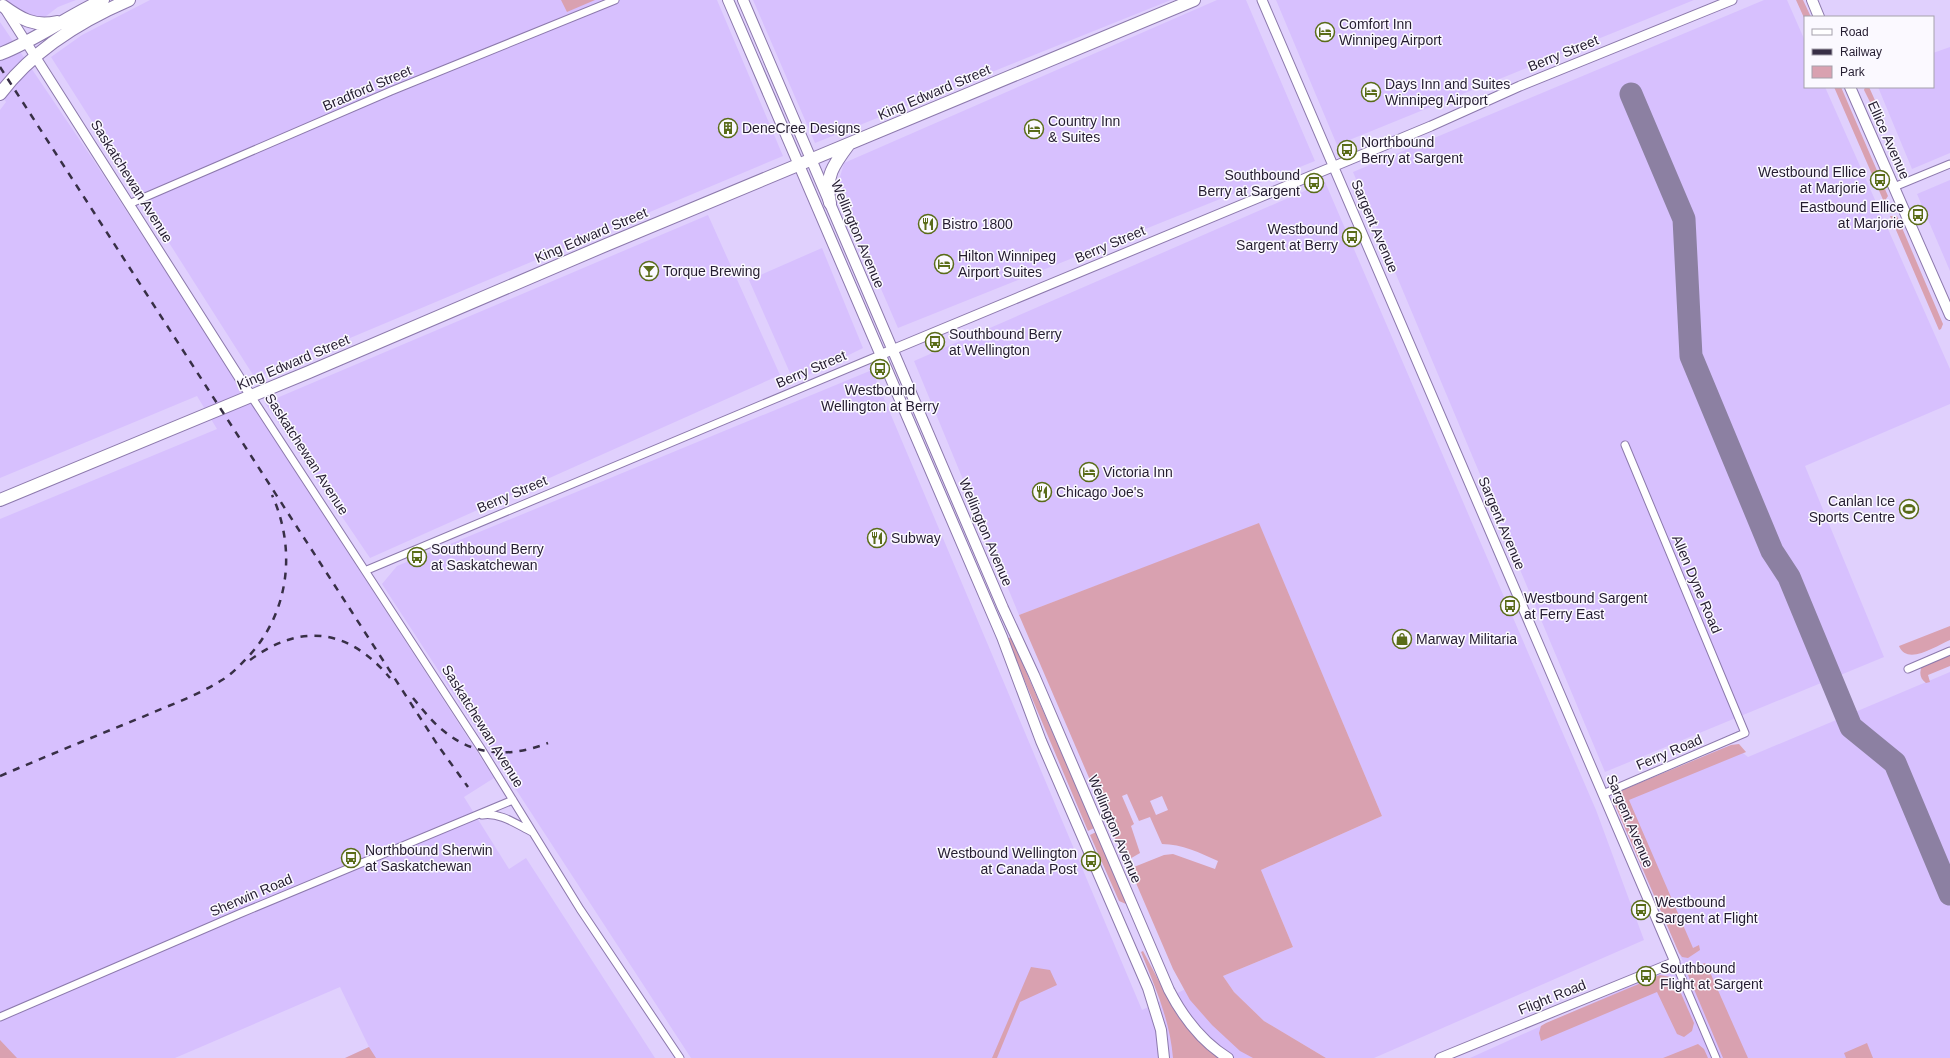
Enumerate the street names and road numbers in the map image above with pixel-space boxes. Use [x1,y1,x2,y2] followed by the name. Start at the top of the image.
[1525,32,1601,74] street label: Berry Street
[875,61,993,123] street label: King Edward Street
[320,62,414,114] street label: Bradford Street
[1865,98,1913,182] street label: Ellice Avenue
[88,117,176,245] street label: Saskatchewan Avenue
[1348,177,1402,275] street label: Sargent Avenue
[828,178,888,290] street label: Wellington Avenue
[532,204,650,266] street label: King Edward Street
[1072,222,1148,266] street label: Berry Street
[234,331,352,393] street label: King Edward Street
[773,347,849,391] street label: Berry Street
[262,390,352,518] street label: Saskatchewan Avenue
[474,472,550,516] street label: Berry Street
[1475,474,1529,572] street label: Sargent Avenue
[956,476,1016,588] street label: Wellington Avenue
[1669,533,1725,635] street label: Allen Dyne Road
[439,662,527,790] street label: Saskatchewan Avenue
[1634,731,1704,773] street label: Ferry Road
[1603,772,1657,870] street label: Sargent Avenue
[1085,773,1145,885] street label: Wellington Avenue
[207,870,295,920] street label: Sherwin Road
[1516,976,1588,1018] street label: Flight Road

